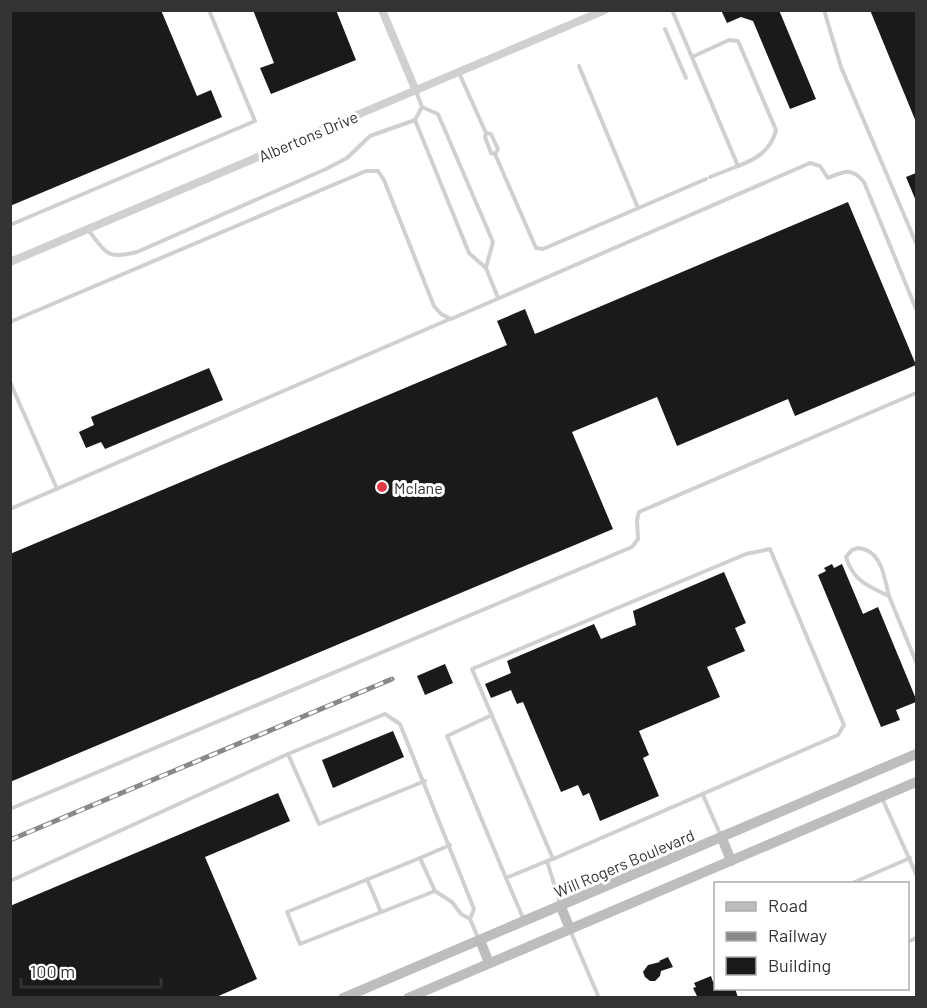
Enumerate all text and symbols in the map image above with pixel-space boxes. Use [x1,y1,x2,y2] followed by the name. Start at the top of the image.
[255,107,361,165] street label: Albertons Drive
[394,478,443,497] place label: Mclane
[375,480,389,494] marker: Mclane
[551,825,697,901] street label: Will Rogers Boulevard
[714,882,909,990] legend
[768,894,808,916] text: Road
[768,924,827,946] text: Railway
[21,951,160,989] scale bar
[768,954,831,976] text: Building
[30,960,75,982] text: 100 m

